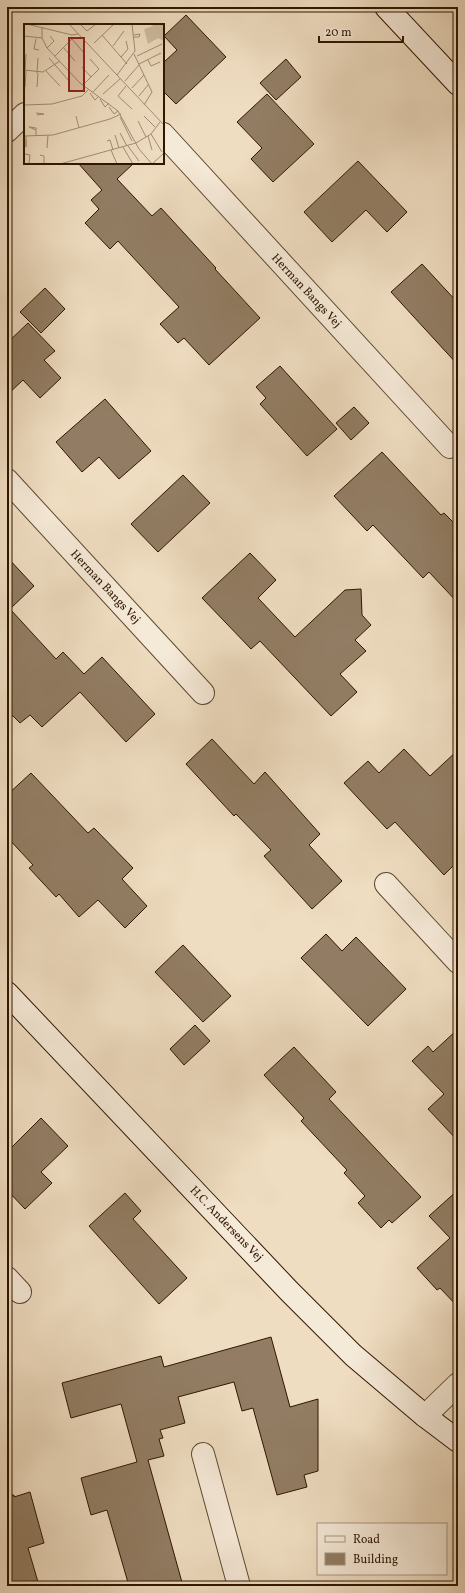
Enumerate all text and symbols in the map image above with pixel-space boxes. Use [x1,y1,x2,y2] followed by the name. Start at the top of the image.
[319,18,403,44] scale bar
[24,24,164,164] inset map
[325,25,352,41] text: 20 m
[267,250,345,332] street label: Herman Bangs Vej
[66,546,144,628] street label: Herman Bangs Vej
[186,1183,266,1265] street label: H.C. Andersens Vej
[317,1523,447,1575] legend
[353,1532,380,1548] text: Road
[353,1552,398,1568] text: Building

